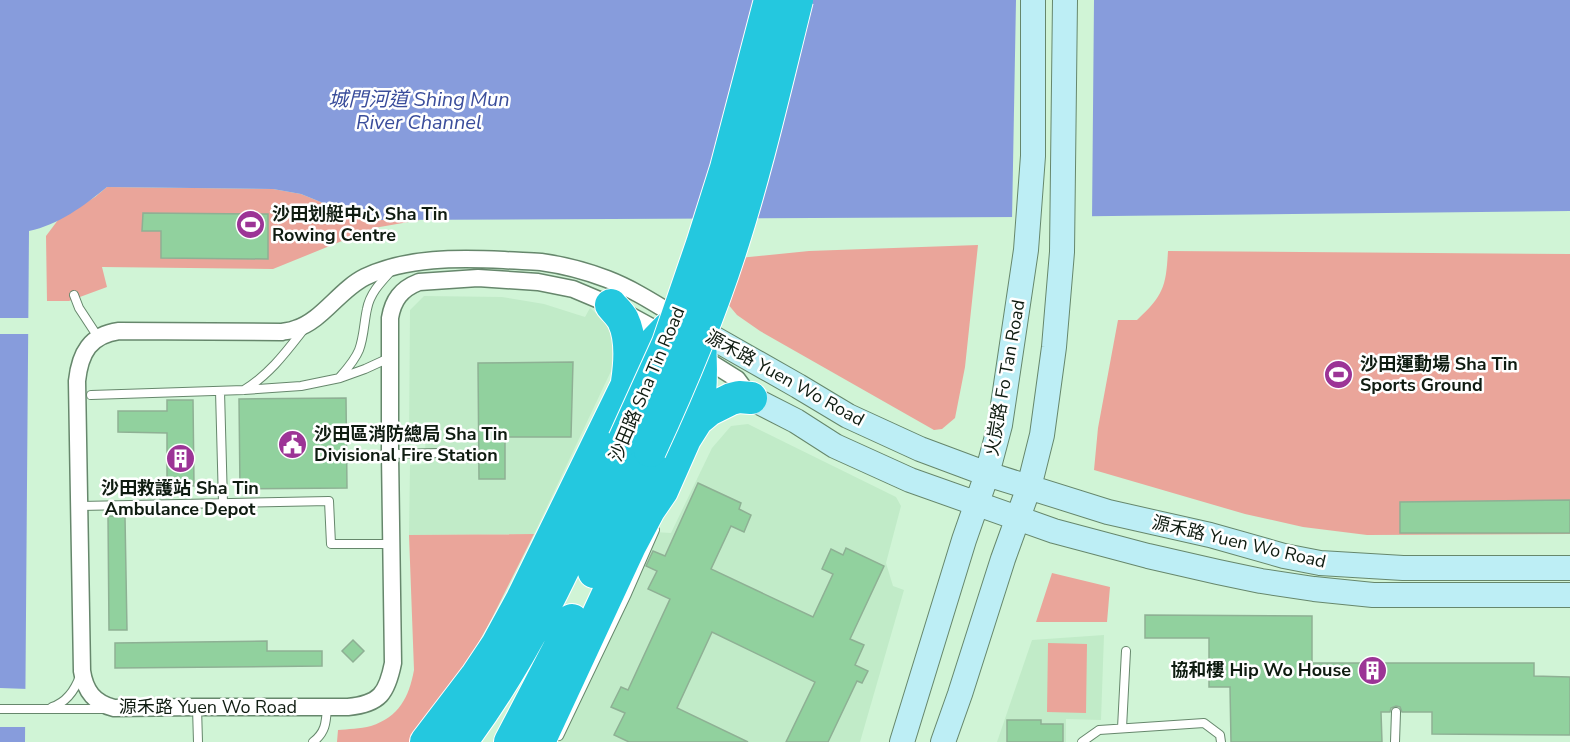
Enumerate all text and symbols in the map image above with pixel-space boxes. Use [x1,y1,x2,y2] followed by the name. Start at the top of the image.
[328,86,510,136] water label: 城門河道 Shing Mun River Channel
[272,202,448,247] place label: 沙田划艇中心 Sha Tin Rowing Centre
[235,208,267,240] sports icon: 沙田划艇中心 Sha Tin Rowing Centre
[979,298,1031,458] street label: 火炭路 Fo Tan Road
[604,303,690,465] street label: 沙田路 Sha Tin Road
[701,324,869,432] street label: 源禾路 Yuen Wo Road
[1360,352,1518,397] place label: 沙田運動場 Sha Tin Sports Ground
[1323,358,1355,390] sports icon: 沙田運動場 Sha Tin Sports Ground
[314,422,508,467] place label: 沙田區消防總局 Sha Tin Divisional Fire Station
[277,428,309,460] public building icon: 沙田區消防總局 Sha Tin Divisional Fire Station
[164,443,196,475] building icon: 沙田救護站 Sha Tin Ambulance Depot
[101,476,259,521] place label: 沙田救護站 Sha Tin Ambulance Depot
[1150,510,1328,574] street label: 源禾路 Yuen Wo Road
[1356,654,1388,686] building icon: 協和樓 Hip Wo House
[1171,658,1351,682] place label: 協和樓 Hip Wo House
[119,695,297,719] street label: 源禾路 Yuen Wo Road

